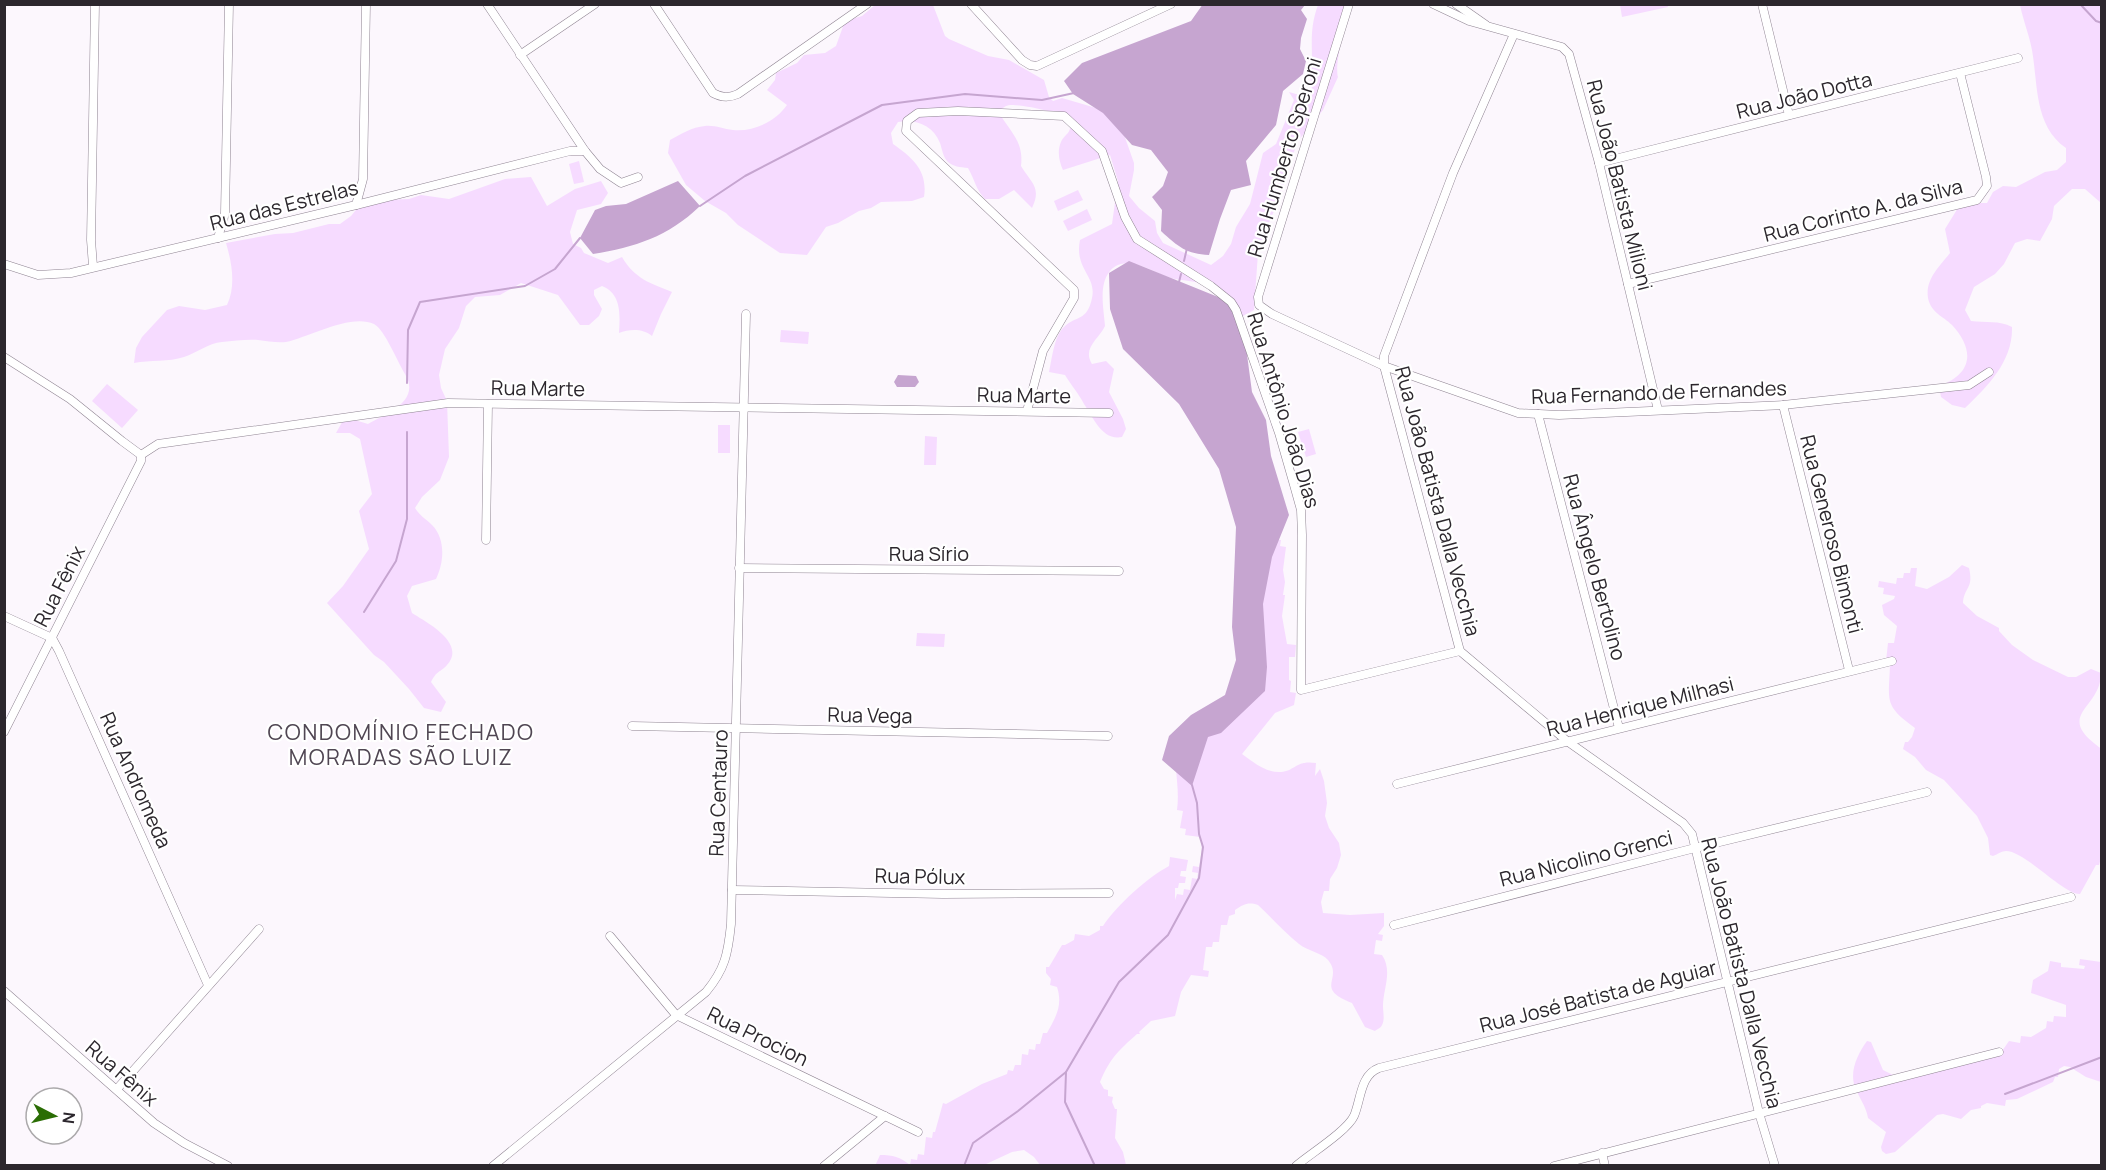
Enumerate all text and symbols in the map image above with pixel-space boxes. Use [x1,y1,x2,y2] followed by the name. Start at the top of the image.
[1241,54,1327,260] street label: Rua Humberto Speroni
[1733,65,1875,125] street label: Rua João Dotta
[1581,77,1659,293] street label: Rua João Batista Milioni
[1761,172,1965,248] street label: Rua Corinto A. da Silva
[207,174,361,236] street label: Rua das Estrelas
[1241,309,1327,511] street label: Rua Antônio João Dias
[1389,363,1487,639] street label: Rua João Batista Dalla Vecchia
[491,374,585,402] street label: Rua Marte
[1531,374,1787,410] street label: Rua Fernando de Fernandes
[977,381,1071,409] street label: Rua Marte
[1794,432,1870,636] street label: Rua Generoso Bimonti
[1557,471,1633,663] street label: Rua Ângelo Bertolino
[27,540,91,631] street label: Rua Fênix
[889,540,969,567] street label: Rua Sírio
[1544,670,1736,742] street label: Rua Henrique Milhasi
[827,701,913,729] street label: Rua Vega
[94,708,178,852] street label: Rua Andromeda
[267,717,535,772] district label: CONDOMÍNIO FECHADO MORADAS SÃO LUIZ
[702,729,734,857] street label: Rua Centauro
[1497,823,1675,893] street label: Rua Nicolino Grenci
[1695,835,1789,1111] street label: Rua João Batista Dalla Vecchia
[874,862,966,890] street label: Rua Pólux
[1477,953,1719,1039] street label: Rua José Batista de Aguiar
[703,1000,813,1072] street label: Rua Procion
[80,1034,164,1112] street label: Rua Fênix
[24,1086,84,1146] north arrow
[57,1111,81,1125] text: N

